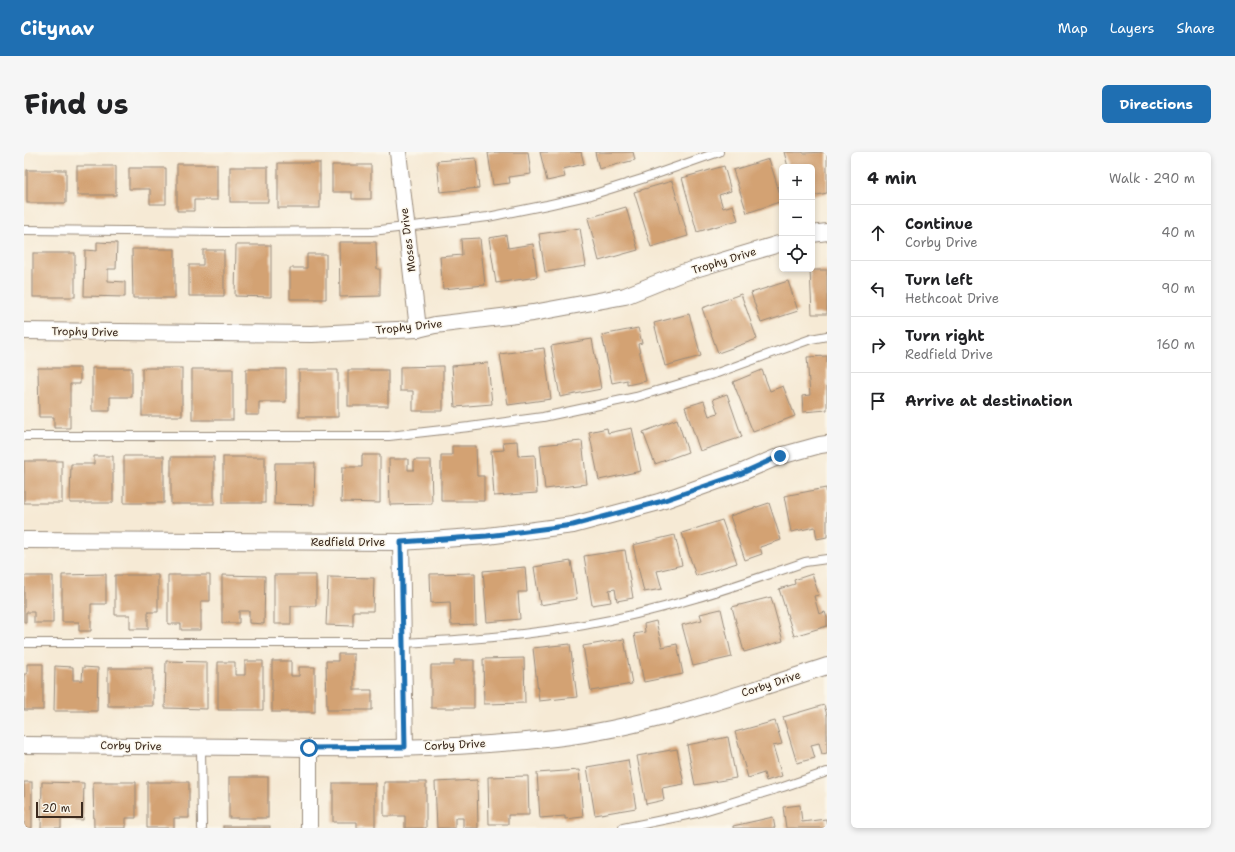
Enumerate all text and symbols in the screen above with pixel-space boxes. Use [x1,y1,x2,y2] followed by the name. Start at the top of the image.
[20,16,94,41] text: Citynav
[1058,19,1088,37] text: Map
[1110,19,1154,37] text: Layers
[1176,19,1215,37] text: Share
[24,85,129,123] text: Find us
[1102,85,1211,123] button: Directions
[779,164,815,272] map controls
[779,164,815,200] button: +
[867,167,917,189] text: 4 min
[1109,170,1195,187] text: Walk · 290 m
[779,200,815,236] button: −
[397,207,419,273] street label: Moses Drive
[905,214,973,234] text: Continue
[867,222,889,244] icon: ahead
[1161,224,1195,241] text: 40 m
[905,234,978,251] text: Corby Drive
[779,236,815,272] button: locate
[690,244,758,278] street label: Trophy Drive
[905,270,973,290] text: Turn left
[867,278,889,300] icon: left
[1161,280,1195,297] text: 90 m
[905,290,999,307] text: Hethcoat Drive
[375,316,443,338] street label: Trophy Drive
[51,324,119,340] street label: Trophy Drive
[905,326,985,346] text: Turn right
[867,334,889,356] icon: right
[1157,336,1195,353] text: 160 m
[905,346,993,363] text: Redfield Drive
[867,390,889,412] icon: arrive
[905,391,1073,411] text: Arrive at destination
[771,447,789,465] route end
[311,535,385,550] street label: Redfield Drive
[739,667,803,701] street label: Corby Drive
[424,736,486,754] street label: Corby Drive
[100,738,162,754] street label: Corby Drive
[300,739,318,757] route start
[36,800,83,819] scale bar
[42,801,70,816] text: 20 m

